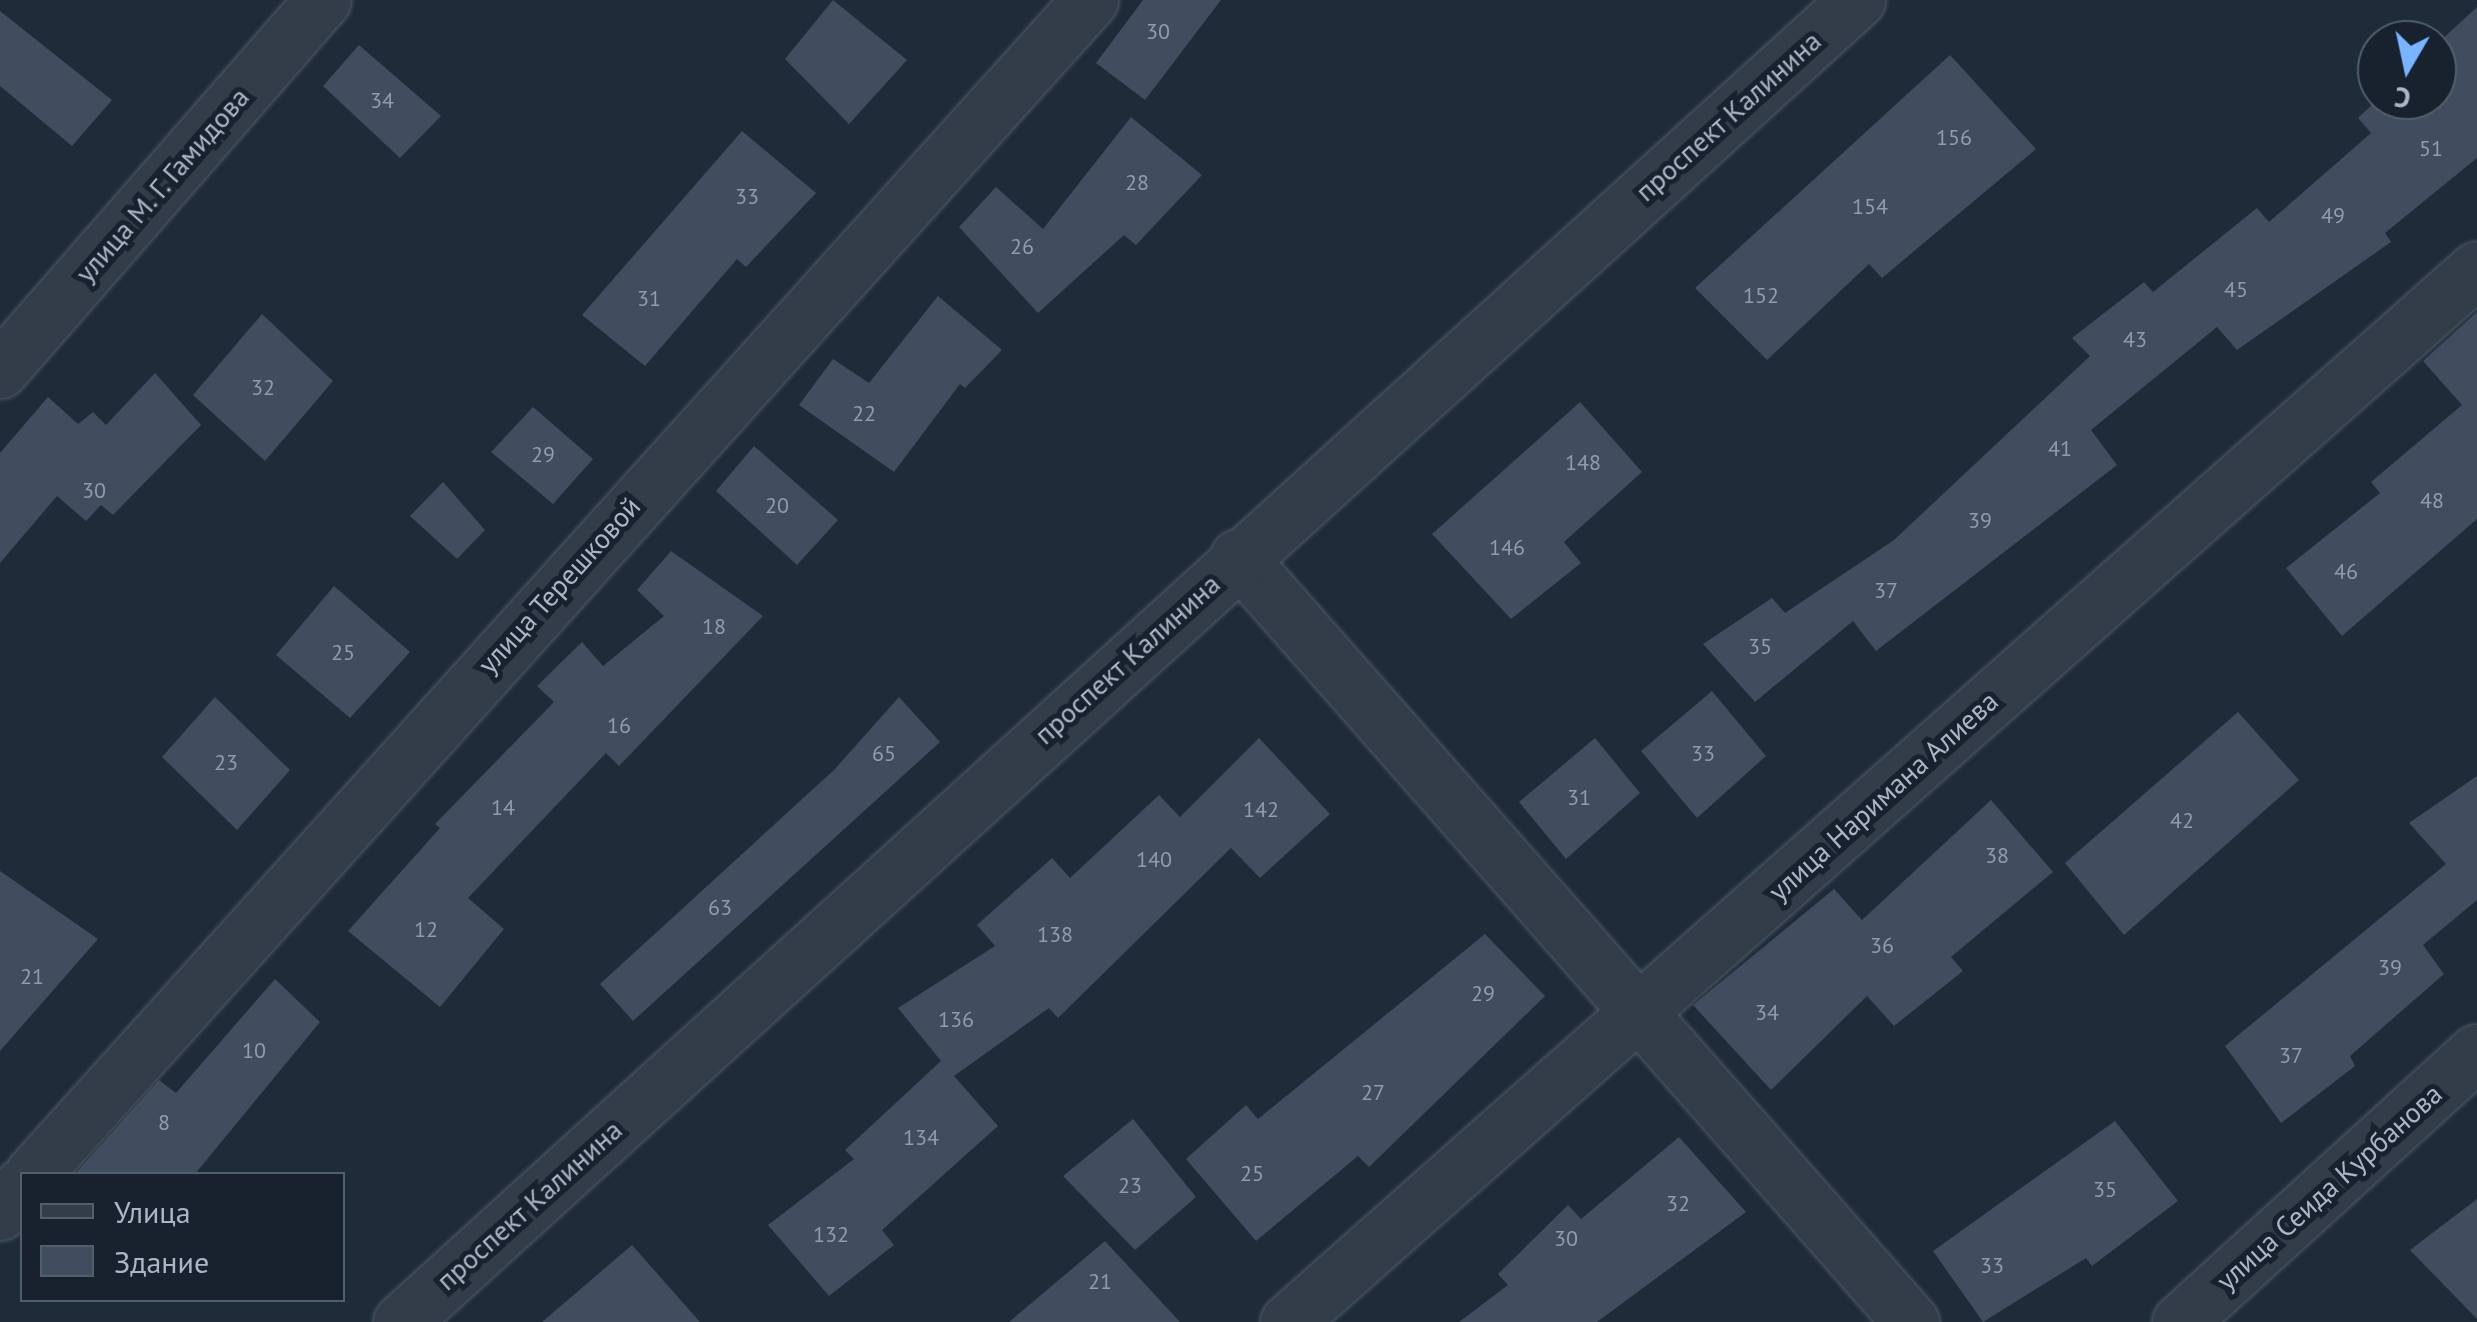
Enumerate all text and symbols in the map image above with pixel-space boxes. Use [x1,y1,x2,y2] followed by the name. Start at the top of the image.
[1146,19,1170,45] house number: 30
[2357,20,2457,120] north arrow
[1628,24,1828,208] street label: проспект Калинина
[67,79,257,291] street label: улица М. Г. Гамидова
[2392,79,2413,118] text: С
[370,88,394,114] house number: 34
[1936,125,1972,151] house number: 156
[2419,136,2443,162] house number: 51
[1125,170,1149,196] house number: 28
[735,184,759,210] house number: 33
[1852,194,1888,220] house number: 154
[2321,203,2345,229] house number: 49
[1010,234,1034,260] house number: 26
[2224,277,2248,303] house number: 45
[1743,283,1779,309] house number: 152
[637,286,661,312] house number: 31
[2123,327,2147,353] house number: 43
[251,375,275,401] house number: 32
[852,401,876,427] house number: 22
[2048,436,2072,462] house number: 41
[531,442,555,468] house number: 29
[1565,450,1601,476] house number: 148
[82,478,106,504] house number: 30
[2420,488,2444,514] house number: 48
[470,489,648,681] street label: улица Терешковой
[765,493,789,519] house number: 20
[1968,508,1992,534] house number: 39
[1489,535,1525,561] house number: 146
[2334,559,2358,585] house number: 46
[1027,567,1227,751] street label: проспект Калинина
[1874,578,1898,604] house number: 37
[702,614,726,640] house number: 18
[1748,634,1772,660] house number: 35
[331,640,355,666] house number: 25
[1761,684,2005,908] street label: улица Наримана Алиева
[607,713,631,739] house number: 16
[872,741,896,767] house number: 65
[1691,741,1715,767] house number: 33
[214,750,238,776] house number: 23
[1567,785,1591,811] house number: 31
[491,795,515,821] house number: 14
[1243,797,1279,823] house number: 142
[2170,808,2194,834] house number: 42
[1985,843,2009,869] house number: 38
[1136,847,1172,873] house number: 140
[708,895,732,921] house number: 63
[414,917,438,943] house number: 12
[1037,922,1073,948] house number: 138
[1870,933,1894,959] house number: 36
[2378,955,2402,981] house number: 39
[20,964,44,990] house number: 21
[1471,981,1495,1007] house number: 29
[1755,1000,1779,1026] house number: 34
[938,1007,974,1033] house number: 136
[242,1038,266,1064] house number: 10
[2279,1043,2303,1069] house number: 37
[2209,1077,2449,1297] street label: улица Сеида Курбанова
[1361,1080,1385,1106] house number: 27
[158,1110,170,1136] house number: 8
[429,1113,629,1297] street label: проспект Калинина
[903,1125,939,1151] house number: 134
[1240,1161,1264,1187] house number: 25
[20,1172,345,1302] legend
[1118,1173,1142,1199] house number: 23
[2093,1177,2117,1203] house number: 35
[1666,1191,1690,1217] house number: 32
[114,1192,191,1231] text: Улица
[813,1222,849,1248] house number: 132
[1554,1226,1578,1252] house number: 30
[114,1242,209,1281] text: Здание
[1980,1253,2004,1279] house number: 33
[1088,1269,1112,1295] house number: 21

